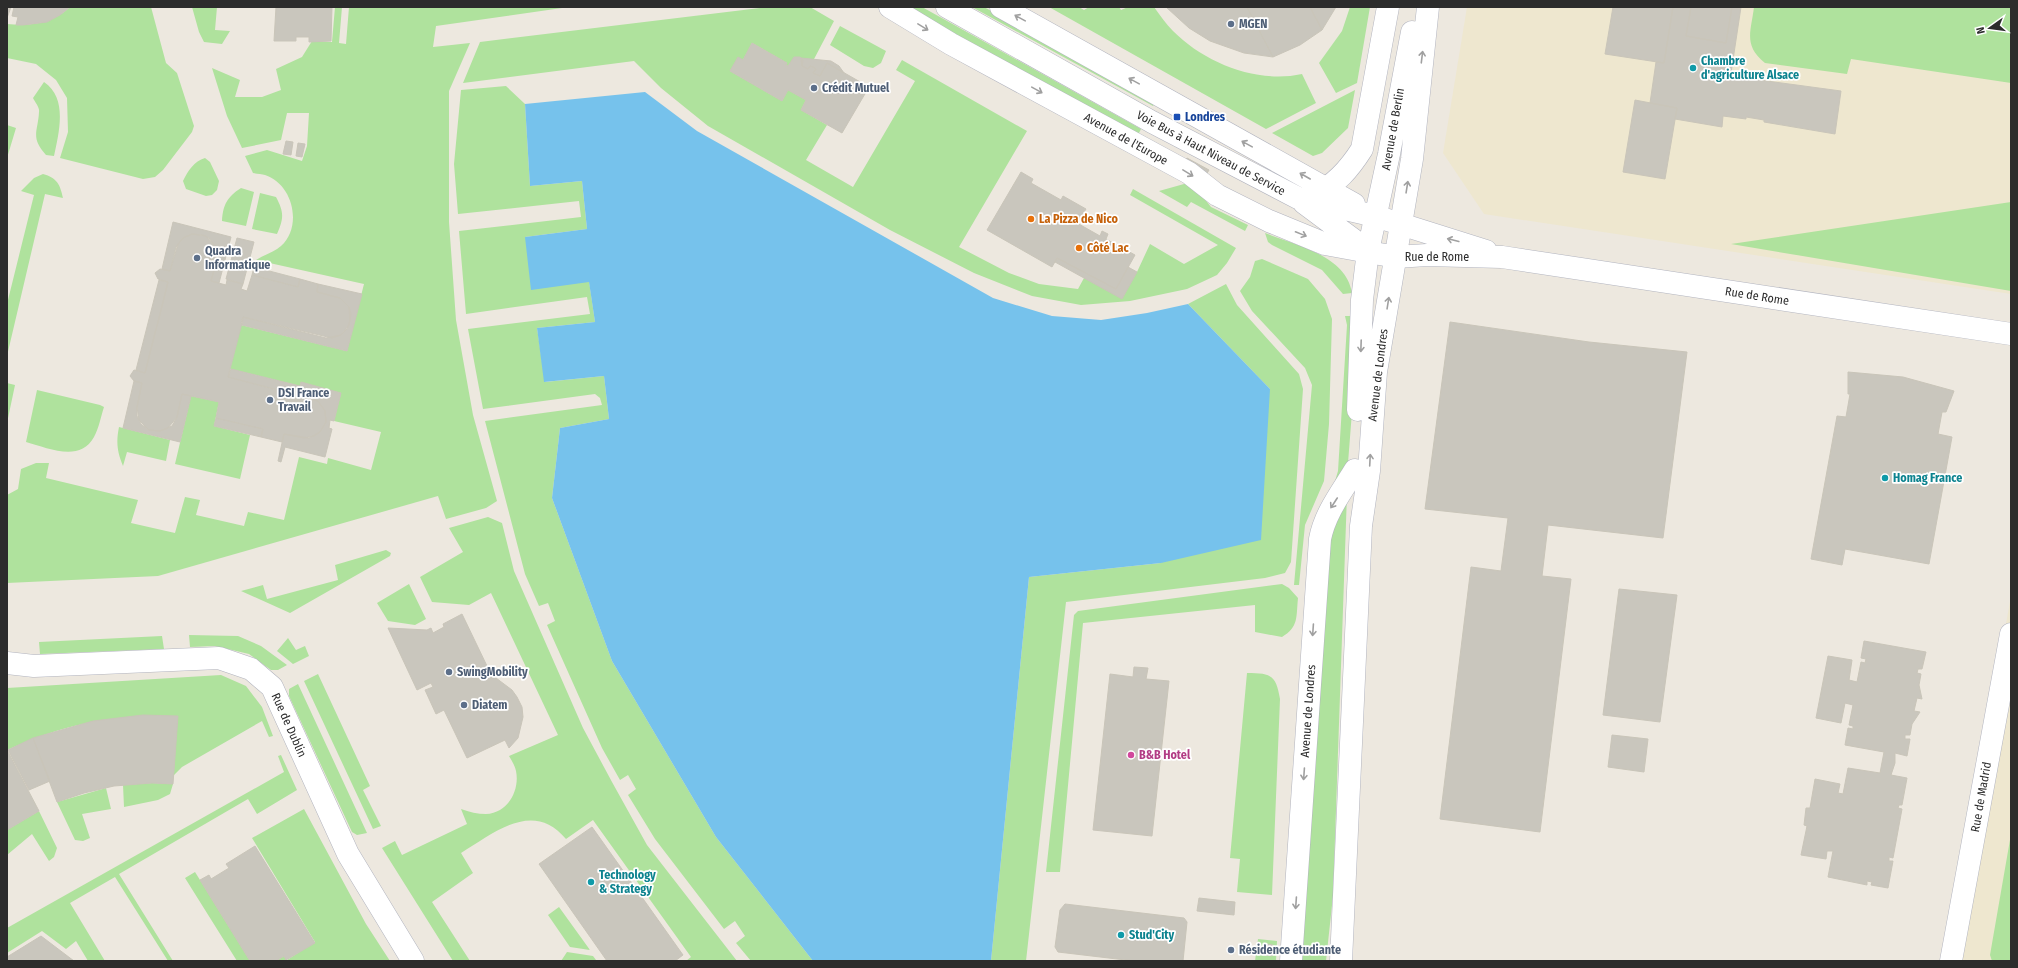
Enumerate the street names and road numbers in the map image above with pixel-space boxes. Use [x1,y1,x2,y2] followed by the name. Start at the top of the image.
[1379,87,1407,171] street label: Avenue de Berlin
[1134,108,1288,198] street label: Voie Bus à Haut Niveau de Service
[1082,110,1170,168] street label: Avenue de l'Europe
[1405,250,1469,264] street label: Rue de Rome
[1724,284,1790,308] street label: Rue de Rome
[1365,328,1391,422] street label: Avenue de Londres
[1298,664,1318,758] street label: Avenue de Londres
[269,691,309,759] street label: Rue de Dublin
[1968,761,1994,833] street label: Rue de Madrid

